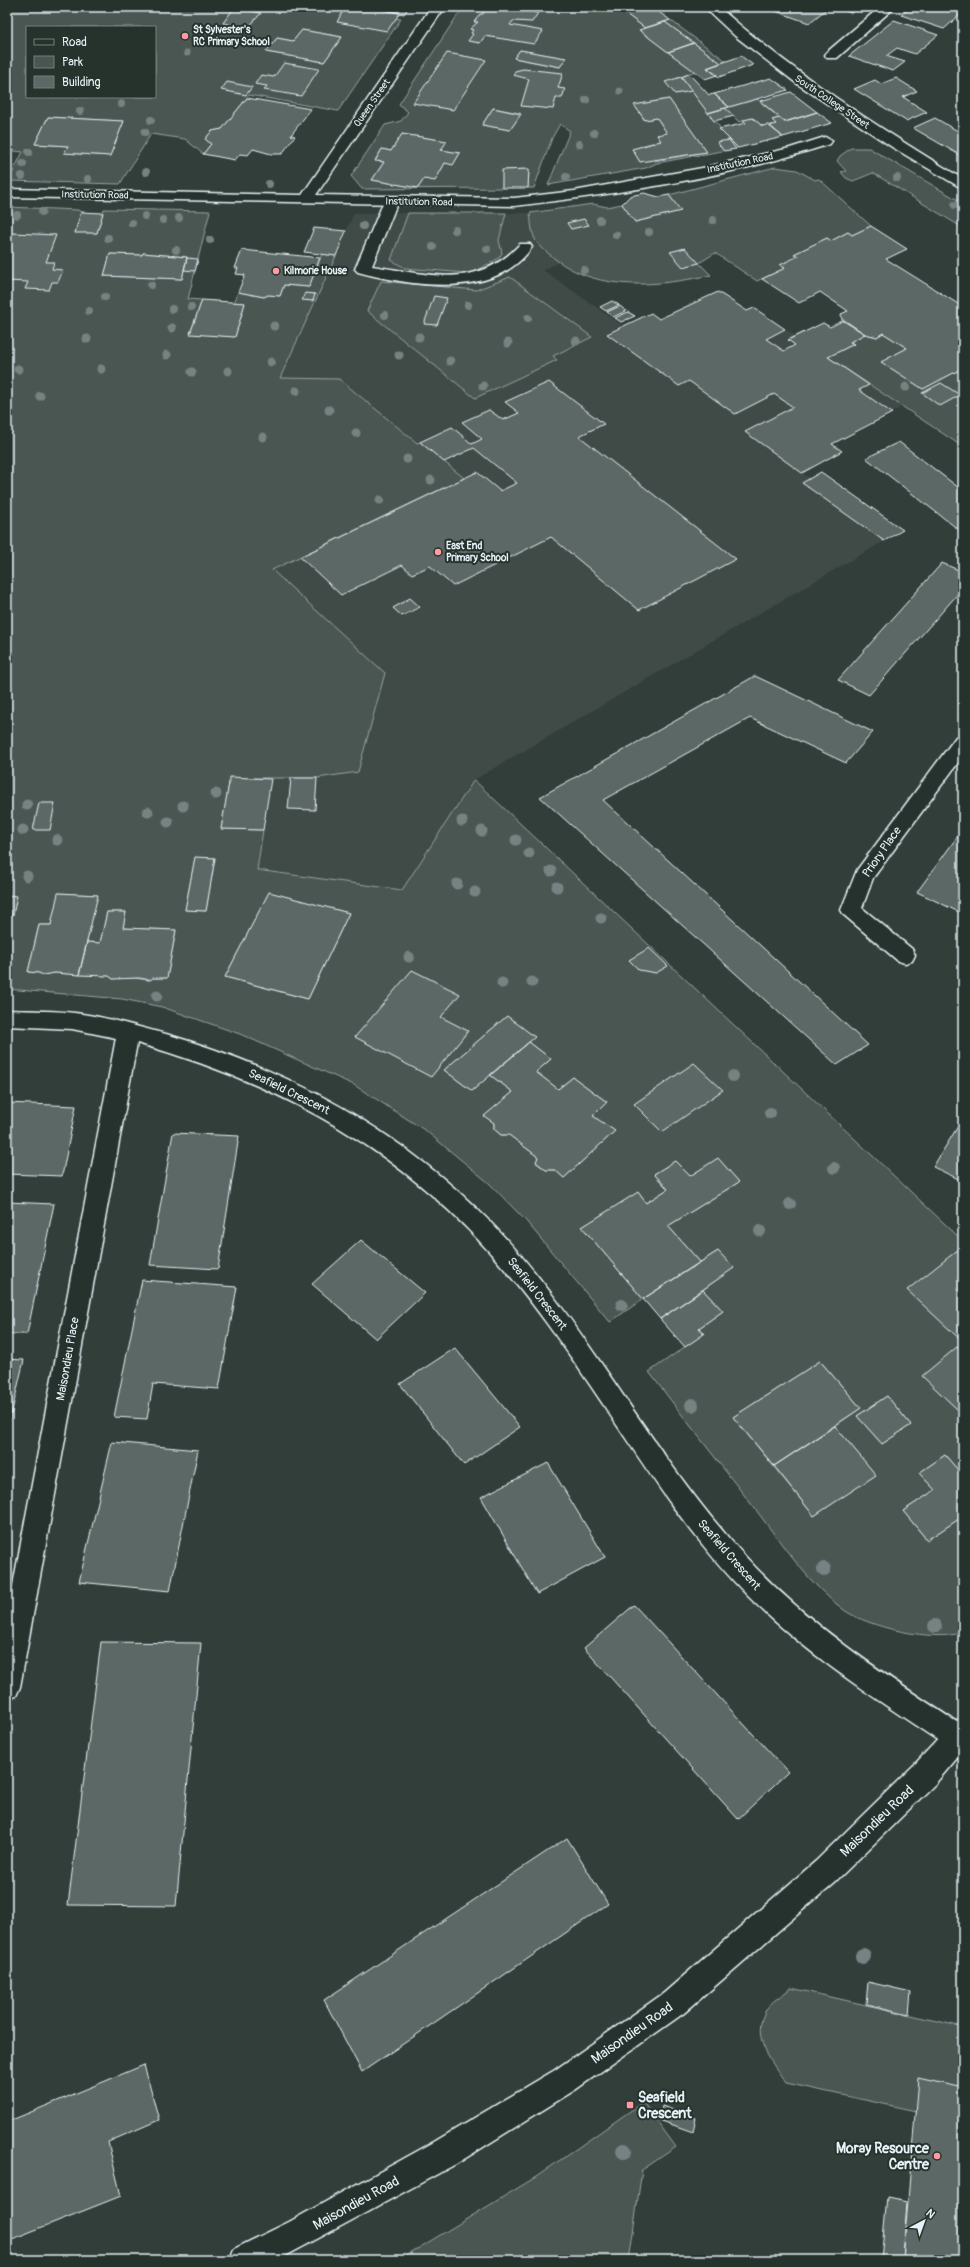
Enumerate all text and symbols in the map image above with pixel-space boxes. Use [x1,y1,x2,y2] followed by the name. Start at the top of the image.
[193,24,270,48] place label: St Sylvester's RC Primary School
[26,26,156,98] legend
[180,31,190,41] marker: St Sylvester's RC Primary School
[62,35,87,50] text: Road
[62,55,83,70] text: Park
[792,73,872,132] street label: South College Street
[62,75,101,90] text: Building
[351,76,393,129] street label: Queen Street
[706,150,774,176] street label: Institution Road
[61,188,129,202] street label: Institution Road
[385,195,453,209] street label: Institution Road
[284,265,348,277] place label: Kilmorie House
[271,266,281,276] marker: Kilmorie House
[446,540,509,564] place label: East End Primary School
[433,547,443,557] marker: East End Primary School
[859,824,905,880] street label: Priory Place
[246,1066,332,1118] street label: Seafield Crescent
[504,1254,570,1334] street label: Seafield Crescent
[53,1316,83,1402] street label: Maisondieu Place
[694,1517,764,1594] street label: Seafield Crescent
[837,1781,918,1860] street label: Maisondieu Road
[588,1998,676,2067] street label: Maisondieu Road
[638,2089,692,2122] place label: Seafield Crescent
[625,2100,635,2110] marker: Seafield Crescent
[836,2140,930,2173] place label: Moray Resource Centre
[932,2151,942,2161] marker: Moray Resource Centre
[310,2172,402,2234] street label: Maisondieu Road
[904,2201,944,2241] north arrow
[923,2206,938,2222] text: N

